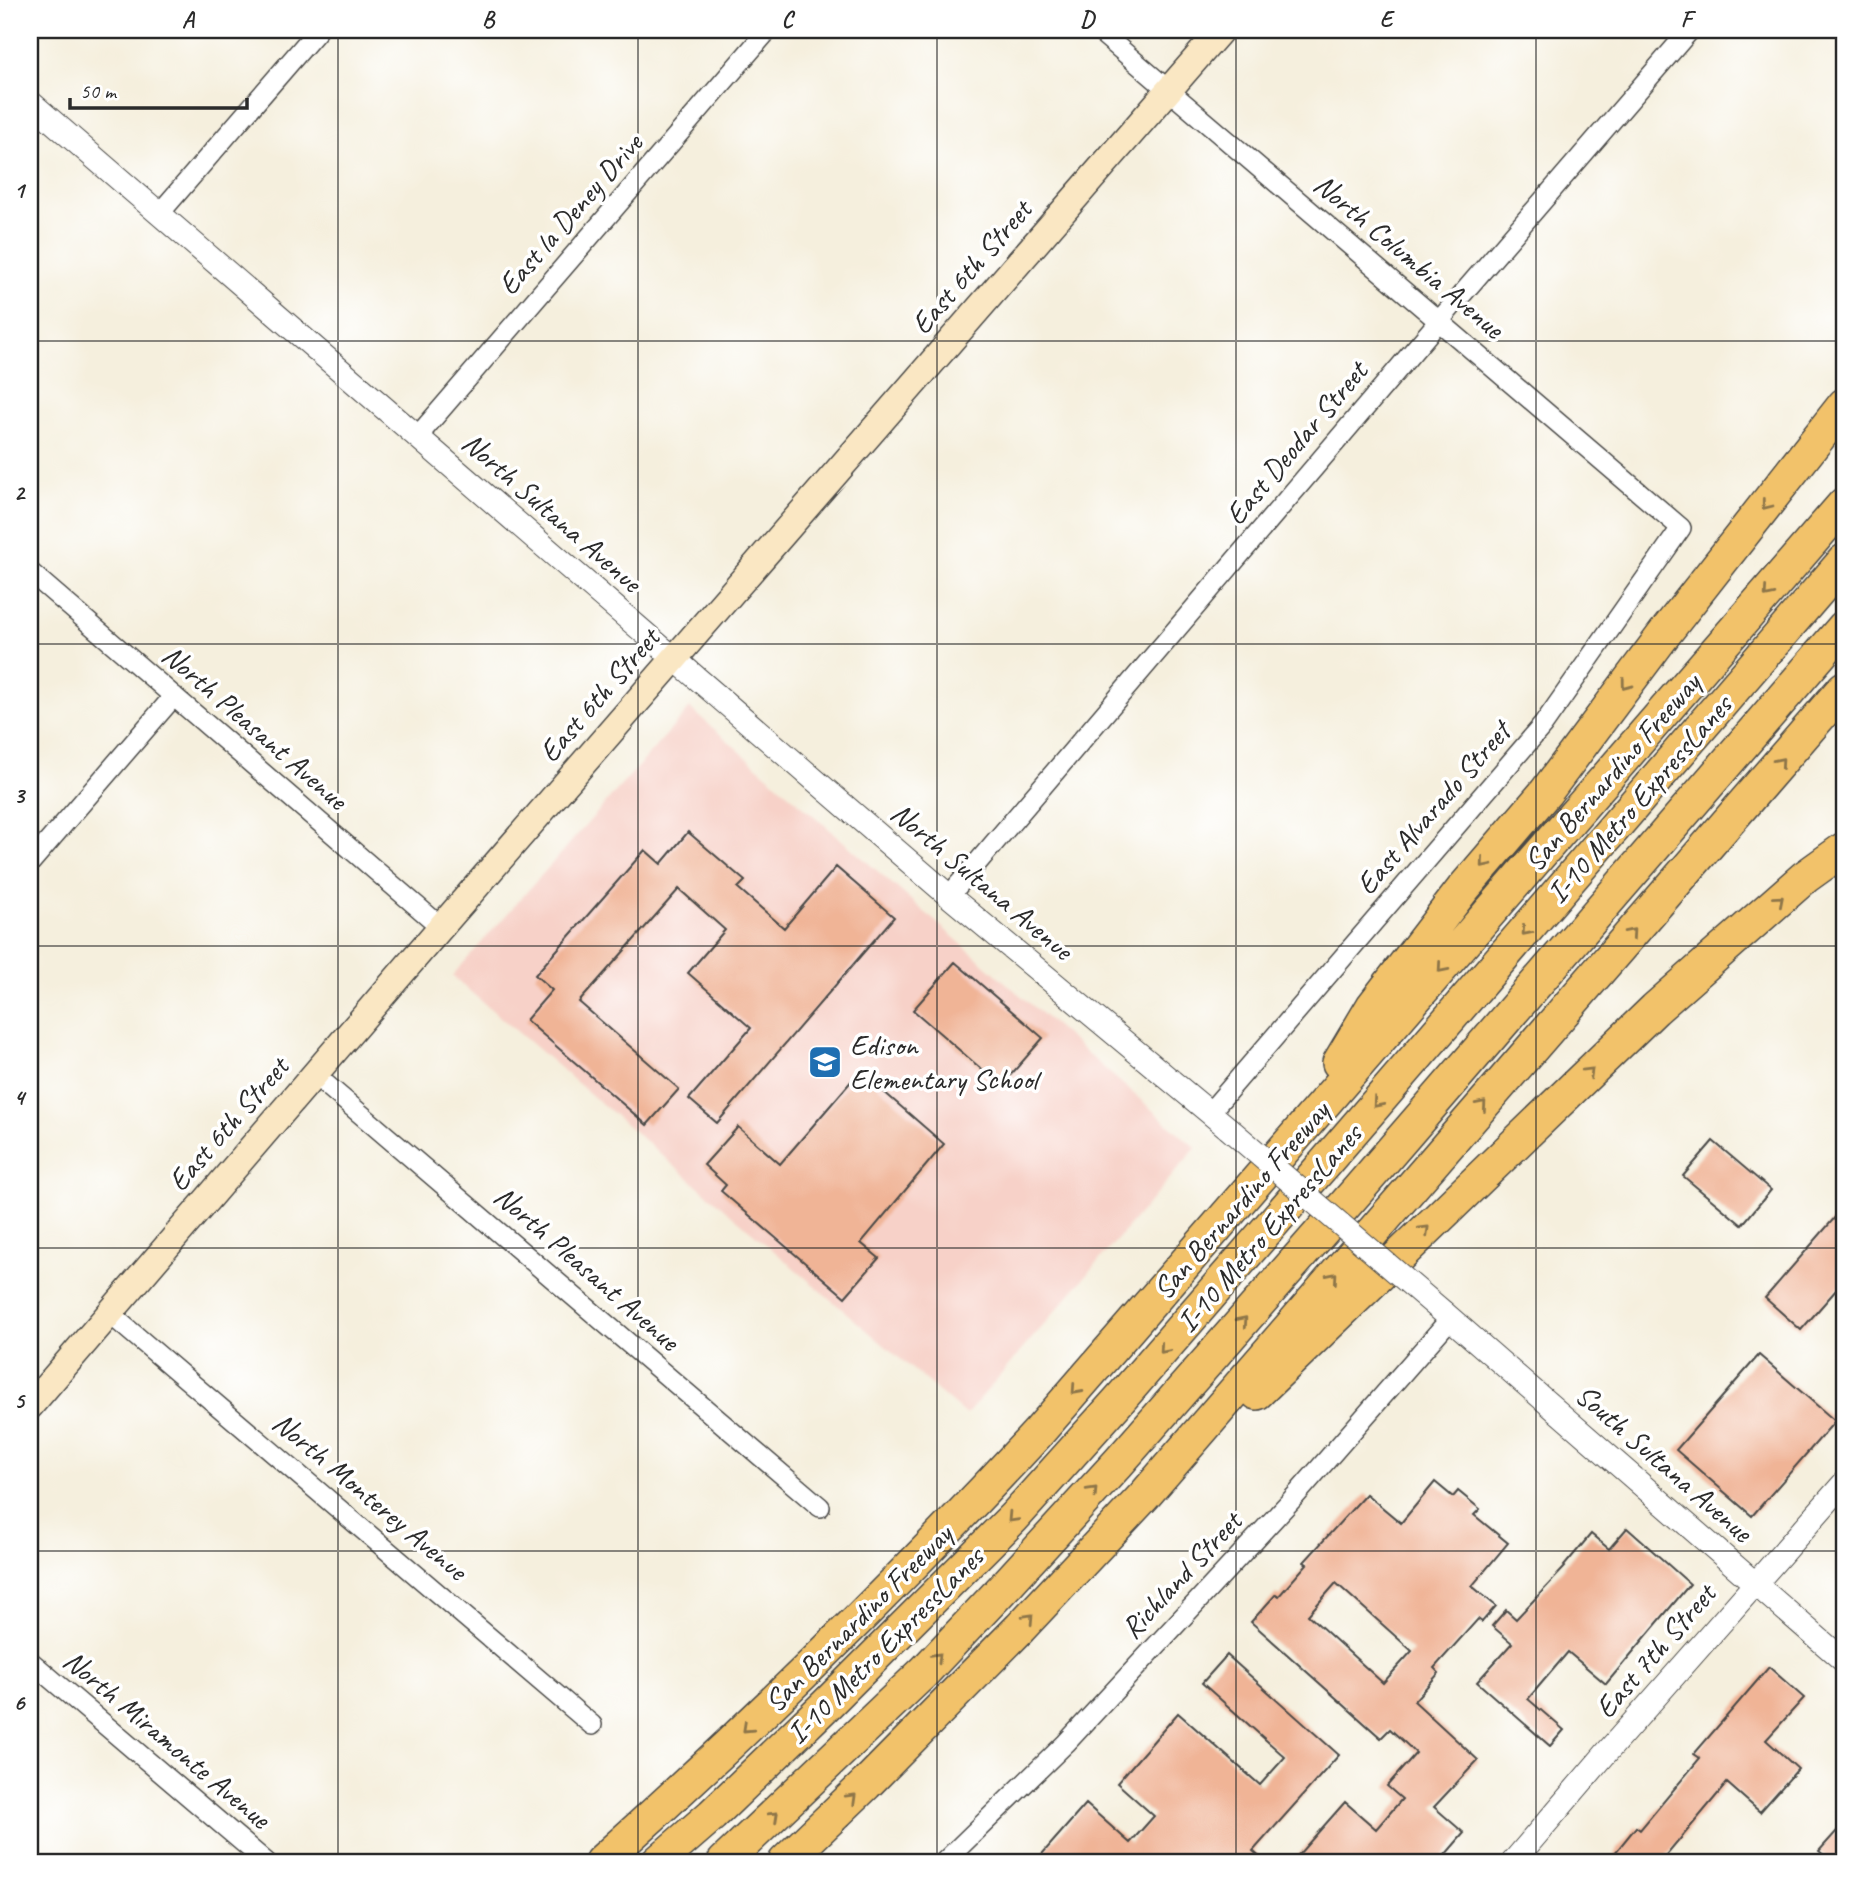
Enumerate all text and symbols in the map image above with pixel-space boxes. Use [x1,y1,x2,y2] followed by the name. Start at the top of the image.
[182,5,196,34] text: A
[482,5,496,34] text: B
[782,5,796,34] text: C
[1080,5,1096,34] text: D
[1380,5,1396,34] text: E
[1681,5,1697,34] text: F
[70,66,247,110] scale bar
[80,78,118,104] text: 50 m
[489,124,652,303] street label: East la Deney Drive
[1306,165,1514,348] street label: North Columbia Avenue
[14,176,27,205] text: 1
[902,190,1042,342] street label: East 6th Street
[1217,351,1377,532] street label: East Deodar Street
[454,424,651,602] street label: North Sultana Avenue
[14,478,27,507] text: 2
[1761,498,1774,510] one-way arrow
[1764,584,1776,597] one-way arrow
[530,618,670,770] street label: East 6th Street
[154,636,357,819] street label: North Pleasant Avenue
[1515,663,1710,879] street label: San Bernardino Freeway
[1622,677,1635,690] one-way arrow
[1538,685,1742,911] street label: I-10 Metro ExpressLanes
[1347,711,1521,902] street label: East Alvarado Street
[1772,757,1784,770] one-way arrow
[14,781,27,810] text: 3
[883,794,1082,970] street label: North Sultana Avenue
[1481,855,1493,868] one-way arrow
[1770,896,1783,908] one-way arrow
[1522,922,1534,935] one-way arrow
[1623,929,1635,942] one-way arrow
[1438,960,1450,973] one-way arrow
[850,1026,1042,1098] place label: Edison Elementary School
[806,1043,844,1081] school or university icon: Edison Elementary School
[159,1047,299,1199] street label: East 6th Street
[1581,1068,1594,1081] one-way arrow
[14,1083,27,1112] text: 4
[1144,1091,1339,1307] street label: San Bernardino Freeway
[1373,1094,1385,1107] one-way arrow
[1474,1101,1486,1114] one-way arrow
[1168,1114,1372,1340] street label: I-10 Metro ExpressLanes
[486,1177,689,1360] street label: North Pleasant Avenue
[1417,1226,1430,1239] one-way arrow
[1325,1272,1337,1285] one-way arrow
[1235,1316,1247,1329] one-way arrow
[1160,1340,1172,1353] one-way arrow
[1568,1376,1762,1552] street label: South Sultana Avenue
[1072,1382,1084,1395] one-way arrow
[14,1386,26,1415] text: 5
[265,1403,477,1590] street label: North Monterey Avenue
[1085,1486,1097,1499] one-way arrow
[1112,1501,1252,1647] street label: Richland Street
[1008,1510,1021,1523] one-way arrow
[756,1514,962,1720] street label: San Bernardino Freeway
[778,1536,994,1752] street label: I-10 Metro ExpressLanes
[1586,1574,1726,1726] street label: East 7th Street
[1021,1613,1033,1626] one-way arrow
[56,1641,280,1838] street label: North Miramonte Avenue
[929,1652,942,1665] one-way arrow
[14,1688,27,1717] text: 6
[742,1720,755,1733] one-way arrow
[844,1793,857,1806] one-way arrow
[766,1811,779,1824] one-way arrow

